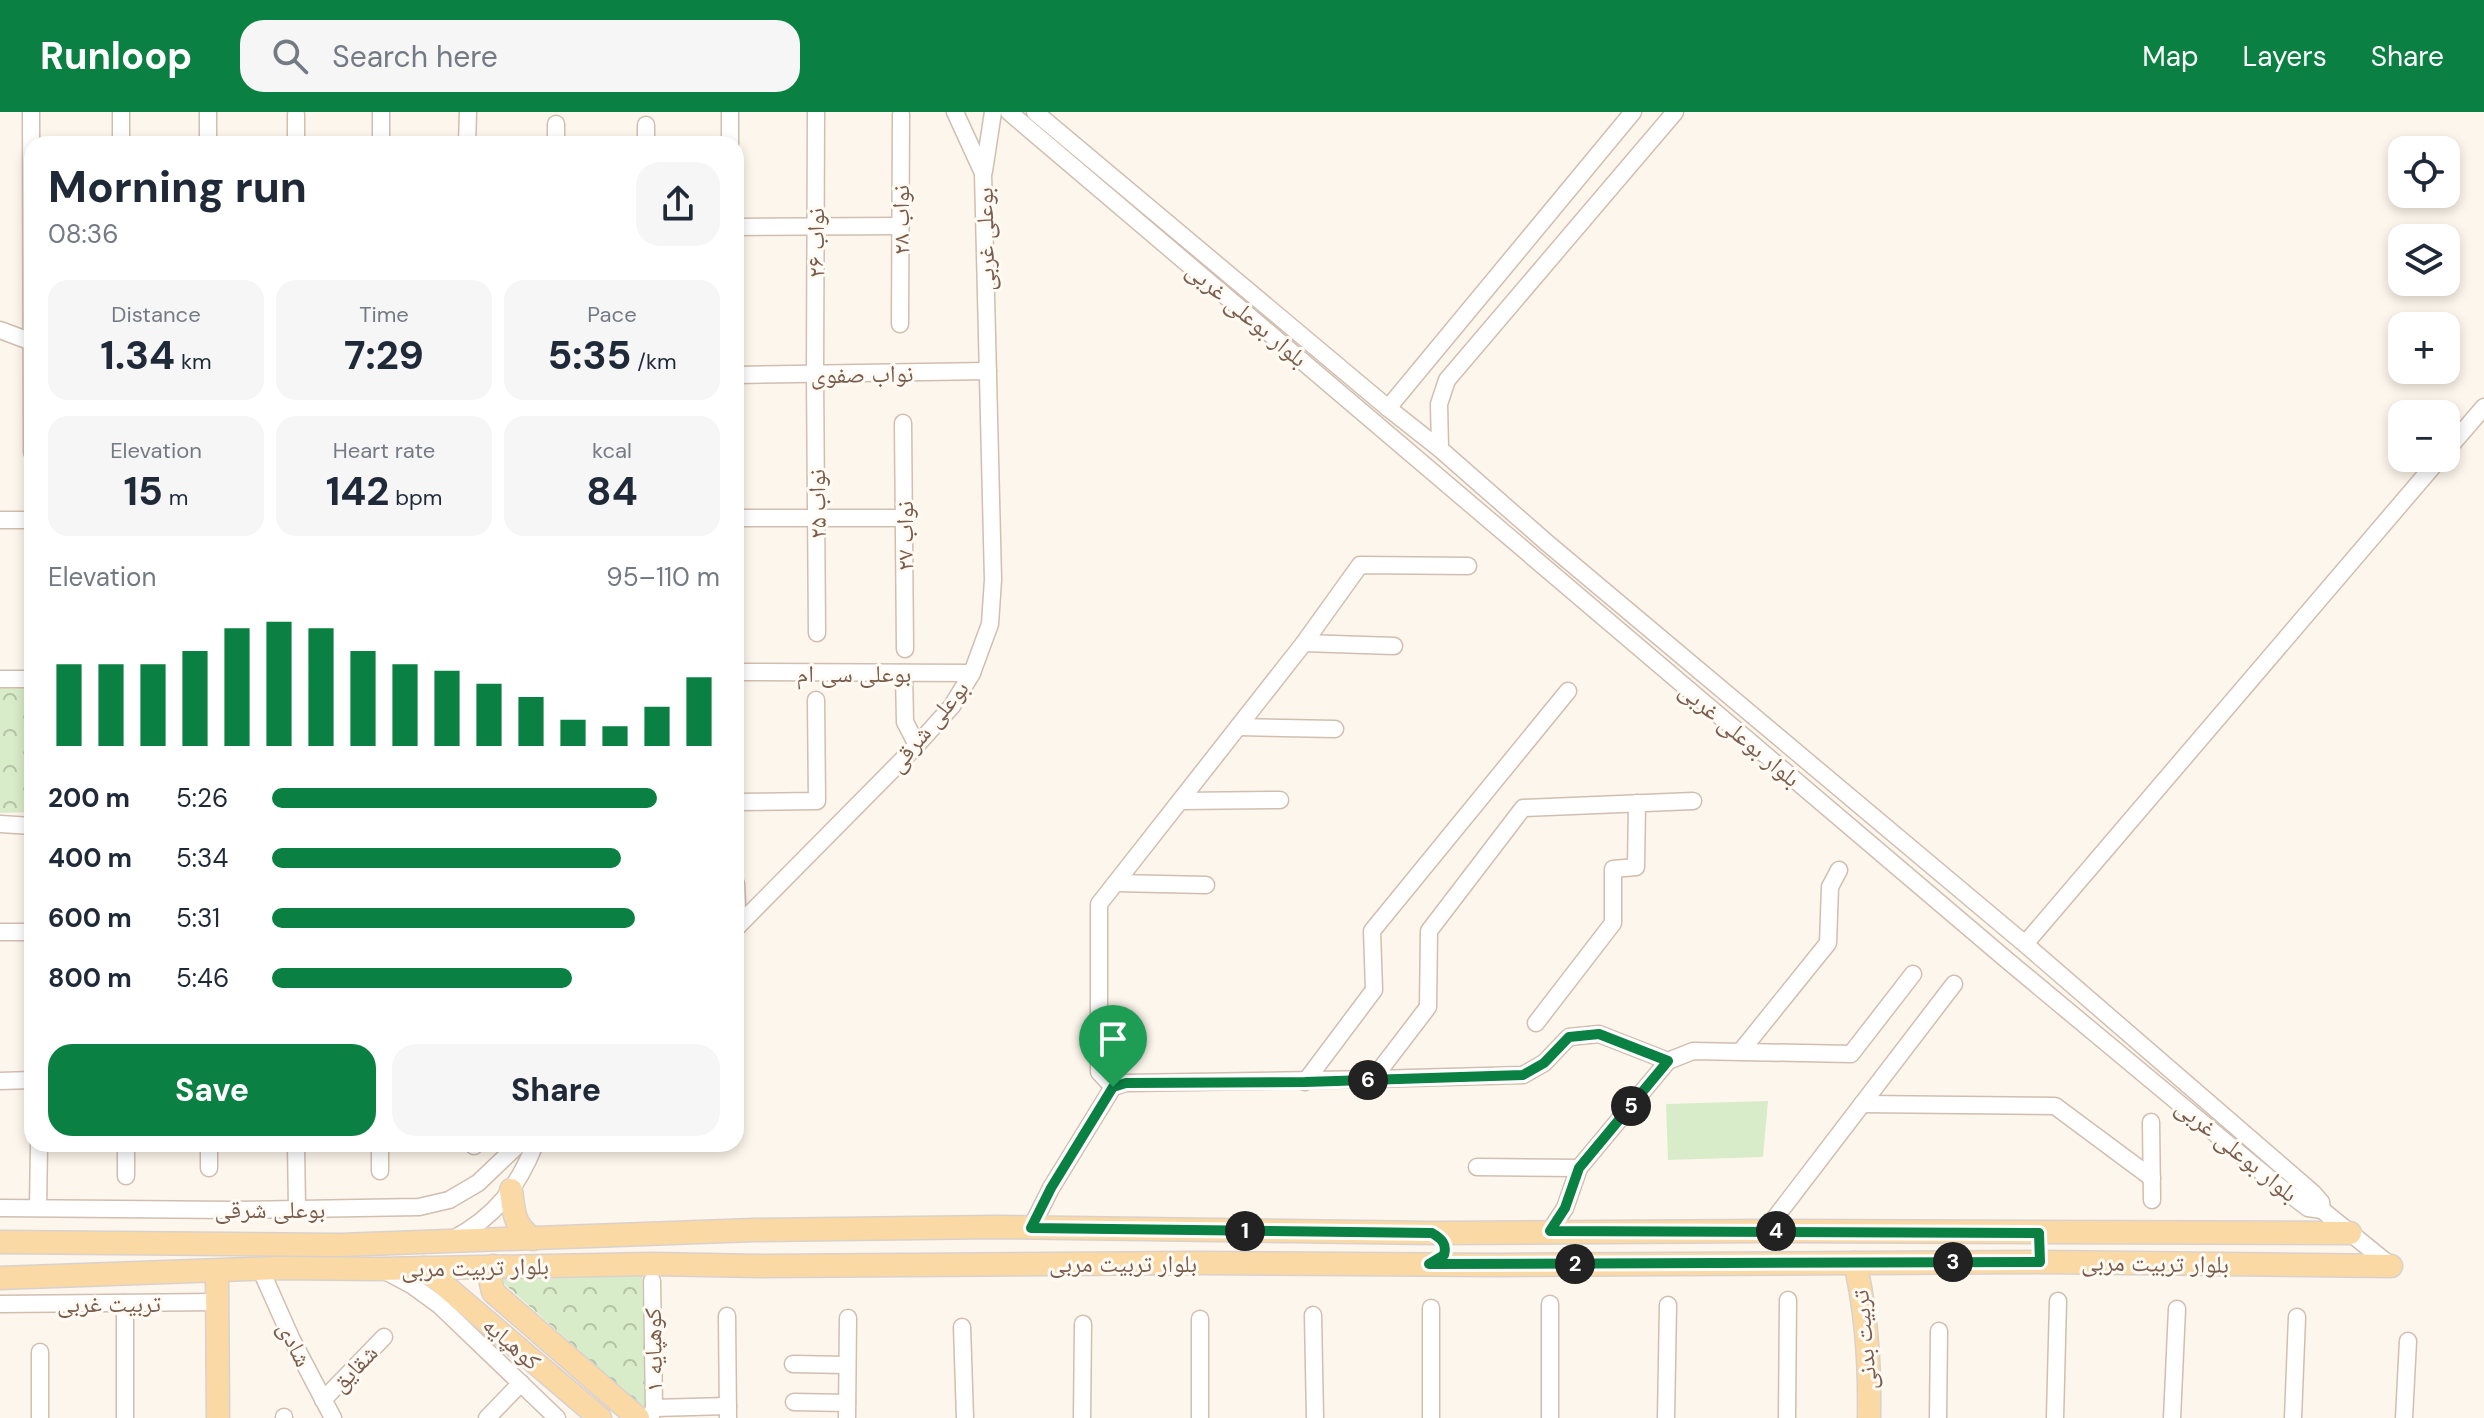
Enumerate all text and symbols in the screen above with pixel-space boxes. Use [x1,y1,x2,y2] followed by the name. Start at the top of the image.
[240,20,800,92] search box
[40,31,192,81] text: Runloop
[268,34,312,78] icon: search
[332,37,498,76] text: Search here
[2142,38,2199,75] text: Map
[2243,38,2327,75] text: Layers
[2371,38,2444,75] text: Share
[2388,136,2460,472] map controls
[2388,136,2460,208] button: locate
[48,158,307,216] text: Morning run
[636,162,720,246] button: share
[885,185,916,255] street label: نواب ۲۸
[969,187,1001,291] street label: بوعلی غربی
[800,208,831,278] street label: نواب ۲۶
[48,217,119,251] text: 08:36
[2388,224,2460,296] button: layers
[1180,254,1314,374] street label: بلوار بوعلی غربی
[111,300,201,329] text: Distance
[359,300,409,329] text: Time
[587,300,637,329] text: Pace
[2388,312,2460,384] button: +
[100,329,175,381] text: 1.34
[344,329,424,381] text: 7:29
[547,329,631,381] text: 5:35
[175,347,212,376] text: km
[631,347,677,376] text: /km
[810,358,914,390] street label: نواب صفوی
[2388,400,2460,472] button: −
[110,436,202,465] text: Elevation
[333,436,435,465] text: Heart rate
[592,436,632,465] text: kcal
[124,465,163,517] text: 15
[326,465,389,517] text: 142
[586,465,638,517] text: 84
[801,469,833,539] street label: نواب ۲۵
[163,483,188,512] text: m
[389,483,442,512] text: bpm
[889,501,920,571] street label: نواب ۲۷
[48,560,156,594] text: Elevation
[606,560,720,594] text: 95–110 m
[797,658,911,690] street label: بوعلی سی ام
[881,674,975,778] street label: بوعلی شرقی
[1673,674,1807,794] street label: بلوار بوعلی غربی
[48,781,130,815] text: 200 m
[176,781,228,815] text: 5:26
[48,841,132,875] text: 400 m
[176,841,228,875] text: 5:34
[48,901,132,935] text: 600 m
[176,901,220,935] text: 5:31
[48,961,132,995] text: 800 m
[176,961,229,995] text: 5:46
[1079,1005,1147,1087] pin
[1091,1017,1135,1061] icon: arrive
[48,1044,376,1136] button: Save
[392,1044,720,1136] button: Share
[1348,1060,1388,1100] pin: 6
[1361,1065,1375,1094] text: 6
[1611,1086,1651,1126] pin: 5
[1624,1091,1638,1120] text: 5
[2169,1091,2305,1209] street label: بلوار بوعلی غربی
[215,1194,325,1225] street label: بوعلی شرقی
[1225,1211,1265,1251] pin: 1
[1756,1211,1796,1251] pin: 4
[1241,1216,1249,1245] text: 1
[1769,1216,1783,1245] text: 4
[1933,1242,1973,1282] pin: 3
[1555,1244,1595,1284] pin: 2
[2081,1246,2229,1280] street label: بلوار تربیت مربی
[1946,1247,1960,1276] text: 3
[1049,1248,1197,1279] street label: بلوار تربیت مربی
[1569,1249,1581,1278] text: 2
[401,1250,549,1284] street label: بلوار تربیت مربی
[57,1288,161,1319] street label: تربیت غربی
[1844,1289,1884,1391] street label: تربیت بدنی
[637,1308,669,1392] street label: کوهپایه ۱
[476,1309,548,1377] street label: کوهپایه
[271,1316,319,1372] street label: شادی
[324,1338,384,1398] street label: شقایق

